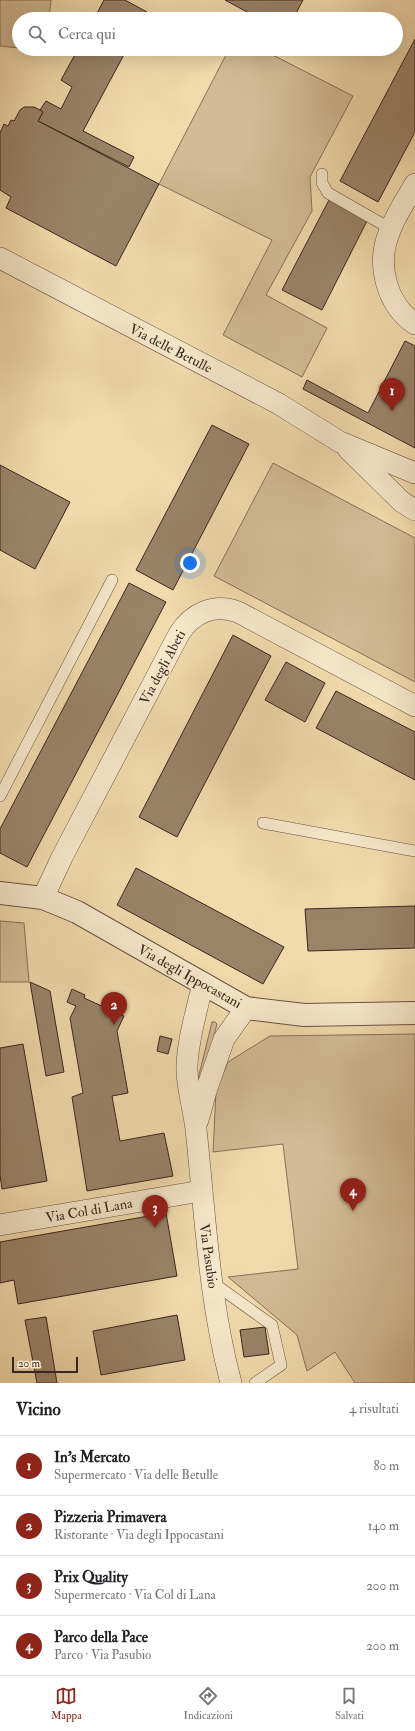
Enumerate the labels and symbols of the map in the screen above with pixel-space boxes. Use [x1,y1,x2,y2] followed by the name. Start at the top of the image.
[126,320,215,377] street label: Via delle Betulle
[379,378,405,411] pin: 1
[180,553,200,573] your location
[136,627,189,707] street label: Via degli Abeti
[134,941,245,1013] street label: Via degli Ippocastani
[101,992,127,1025] pin: 2
[340,1178,366,1211] pin: 4
[44,1194,134,1227] street label: Via Col di Lana
[142,1195,168,1228] pin: 3
[196,1223,221,1290] street label: Via Pasubio
[12,1355,78,1374] scale bar

